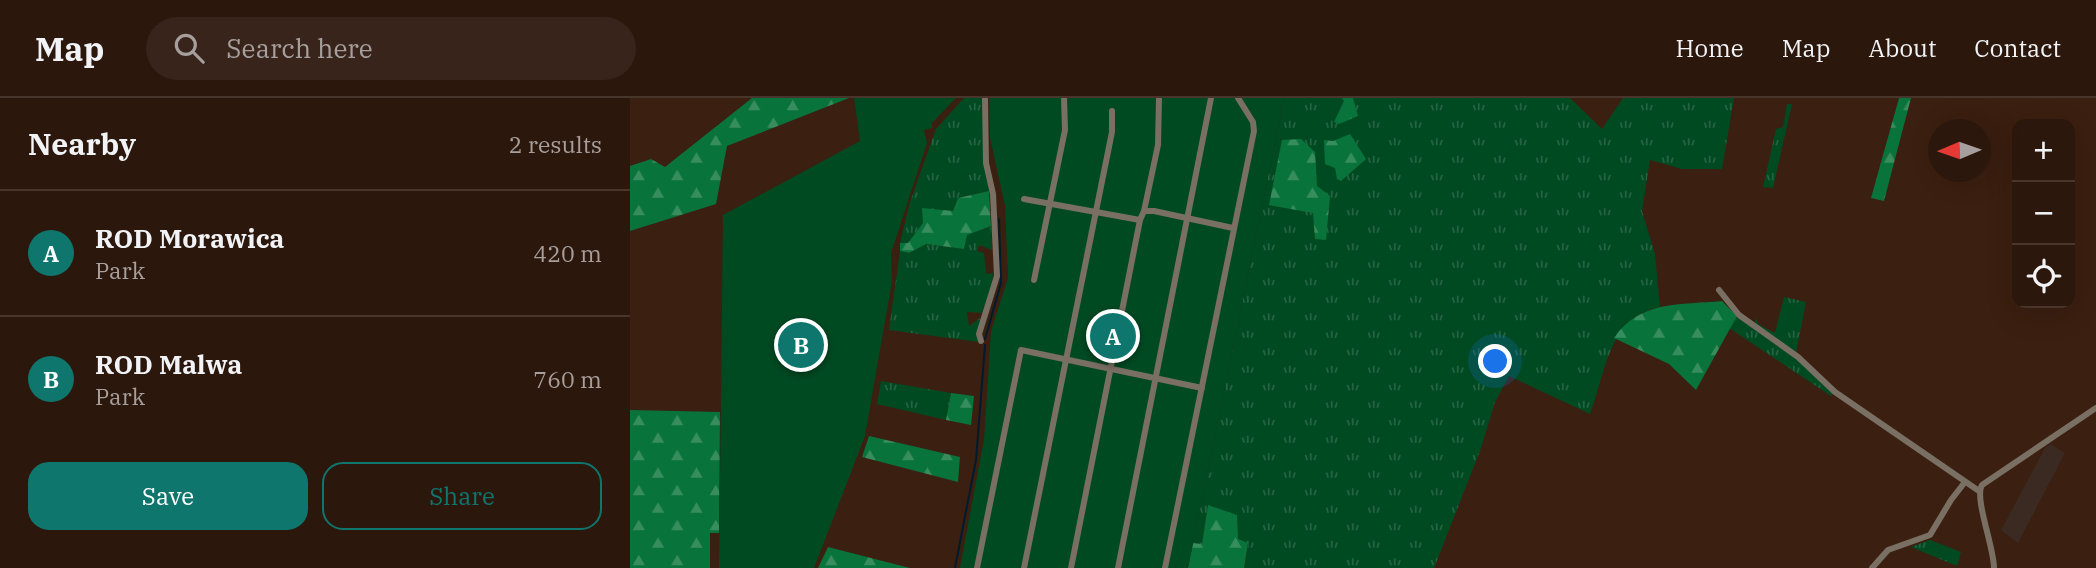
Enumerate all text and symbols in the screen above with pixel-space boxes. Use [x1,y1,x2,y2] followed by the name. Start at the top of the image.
[146,17,636,80] search box
[35,27,104,70] text: Map
[170,29,208,67] icon: search
[226,31,373,65] text: Search here
[1676,32,1744,64] text: Home
[1782,32,1830,64] text: Map
[1868,32,1936,64] text: About
[1974,32,2061,64] text: Contact
[1928,119,1991,182] north arrow
[2012,119,2075,308] map controls
[2012,119,2075,182] button: +
[28,124,136,163] text: Nearby
[509,129,602,159] text: 2 results
[2012,182,2075,245] button: −
[95,221,284,255] text: ROD Morawica
[43,238,59,268] text: A
[533,238,602,268] text: 420 m
[2012,245,2075,308] button: locate
[95,255,145,285] text: Park
[1090,310,1136,362] pin: A
[778,319,824,371] pin: B
[1478,344,1512,378] your location
[95,347,242,381] text: ROD Malwa
[43,364,59,394] text: B
[533,364,602,394] text: 760 m
[95,381,145,411] text: Park
[28,462,308,530] button: Save
[322,462,602,530] button: Share

